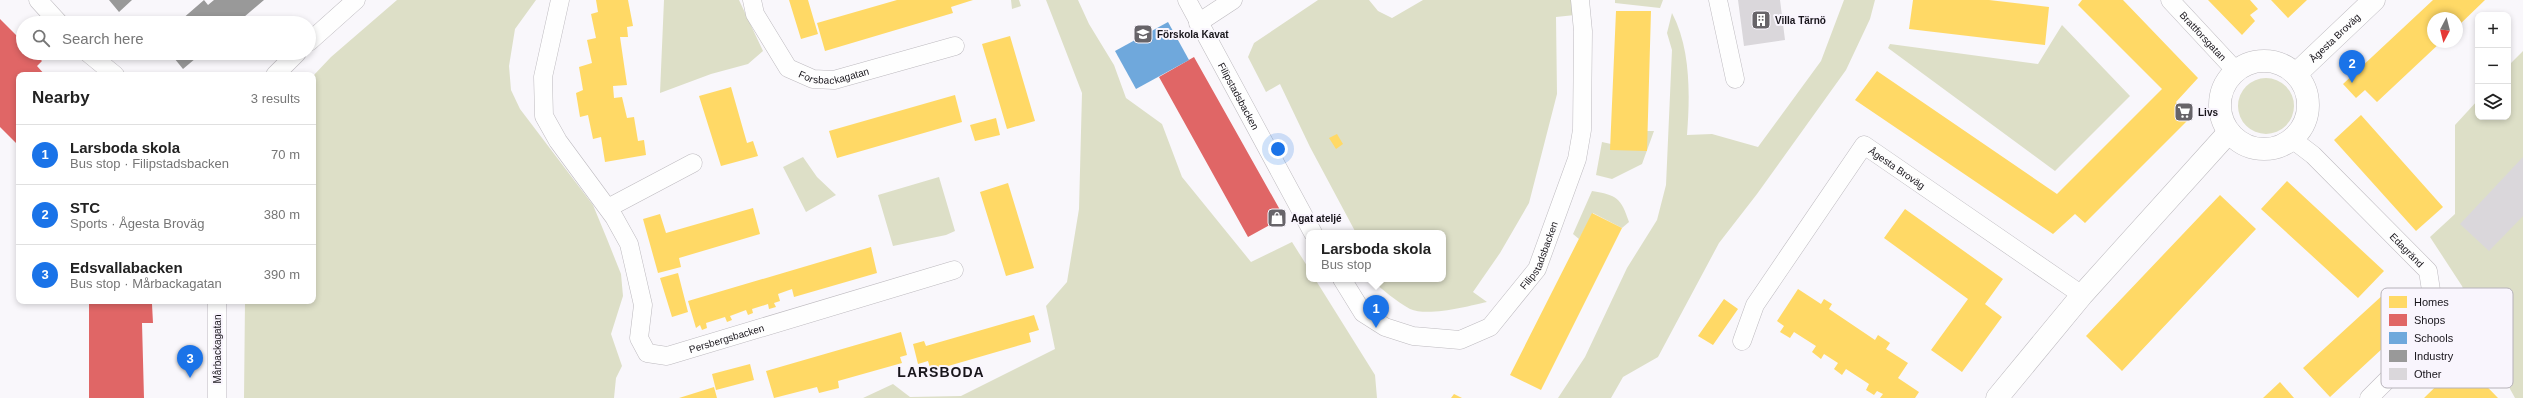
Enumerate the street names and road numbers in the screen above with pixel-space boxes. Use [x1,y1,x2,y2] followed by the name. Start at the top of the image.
[2178,9,2228,63] street label: Brattforsgatan
[2307,11,2362,64] street label: Ågesta Broväg
[1216,61,1261,132] street label: Filipstadsbacken
[797,65,870,86] street label: Forsbackagatan
[1867,144,1927,191] street label: Ågesta Broväg
[1518,220,1560,292] street label: Filipstadsbacken
[2388,231,2426,270] street label: Edagränd
[212,315,223,383] street label: Mårbackagatan
[688,322,766,355] street label: Persbergsbacken

